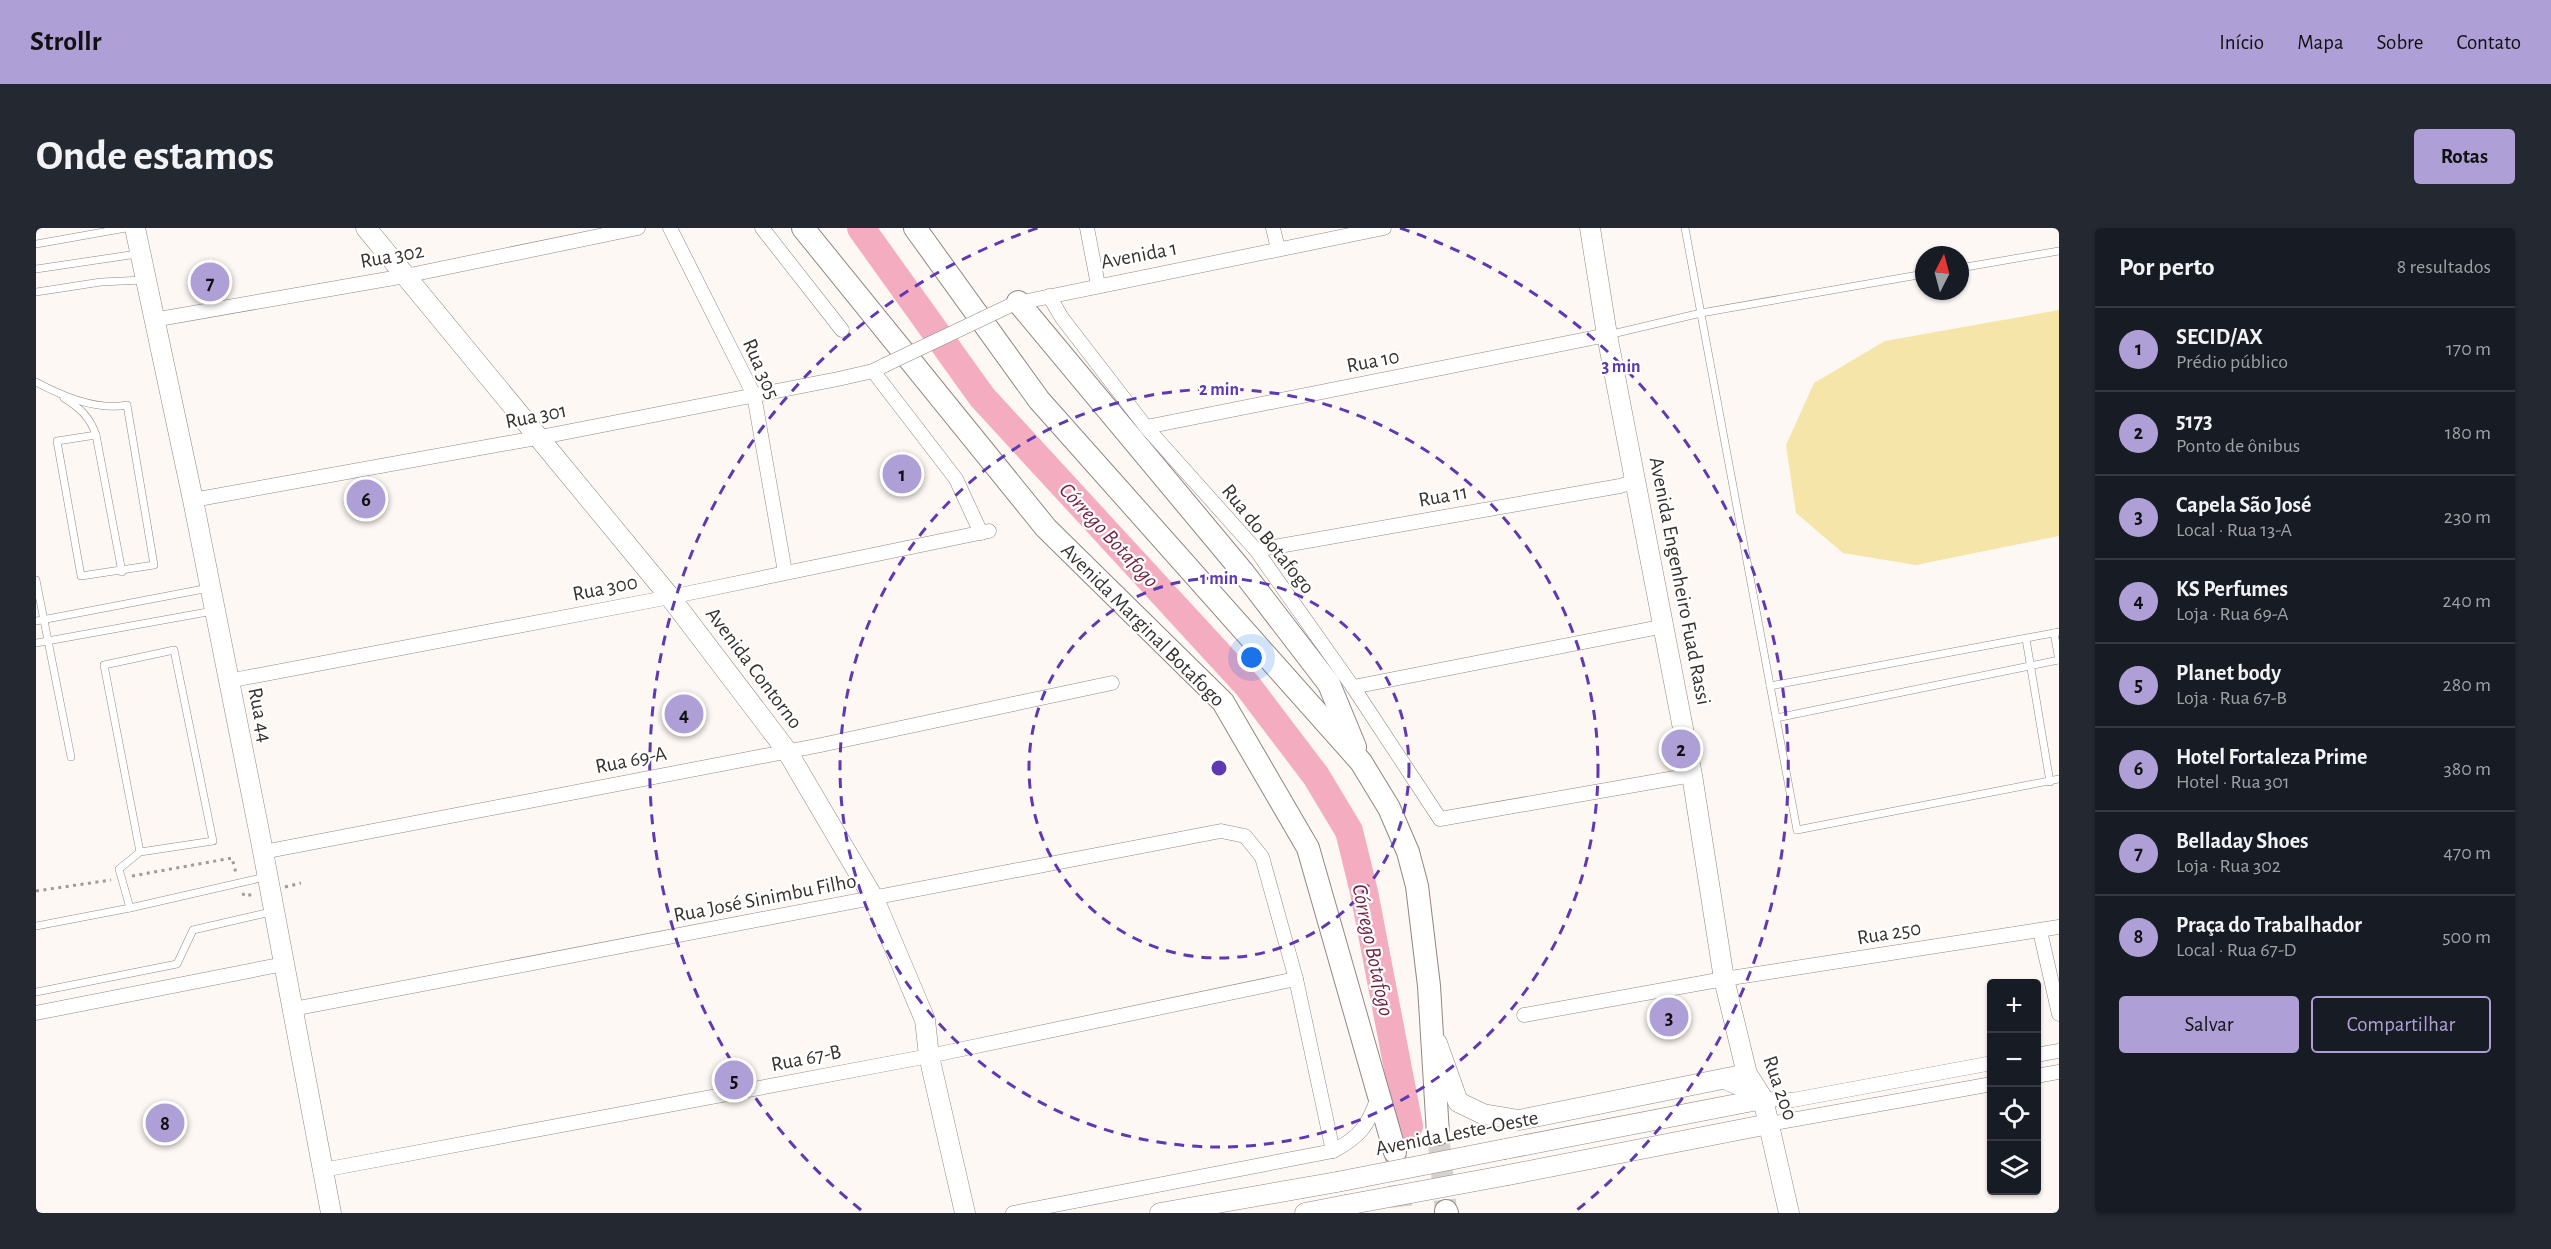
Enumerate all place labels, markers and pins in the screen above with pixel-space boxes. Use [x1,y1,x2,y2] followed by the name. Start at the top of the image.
[190,260,230,304] pin: 7
[882,452,922,496] pin: 1
[346,476,386,522] pin: 6
[664,692,704,736] pin: 4
[1662,726,1700,772] pin: 2
[1209,758,1229,778] centre of rings
[1650,994,1688,1040] pin: 3
[714,1058,754,1102] pin: 5
[146,1100,184,1146] pin: 8

